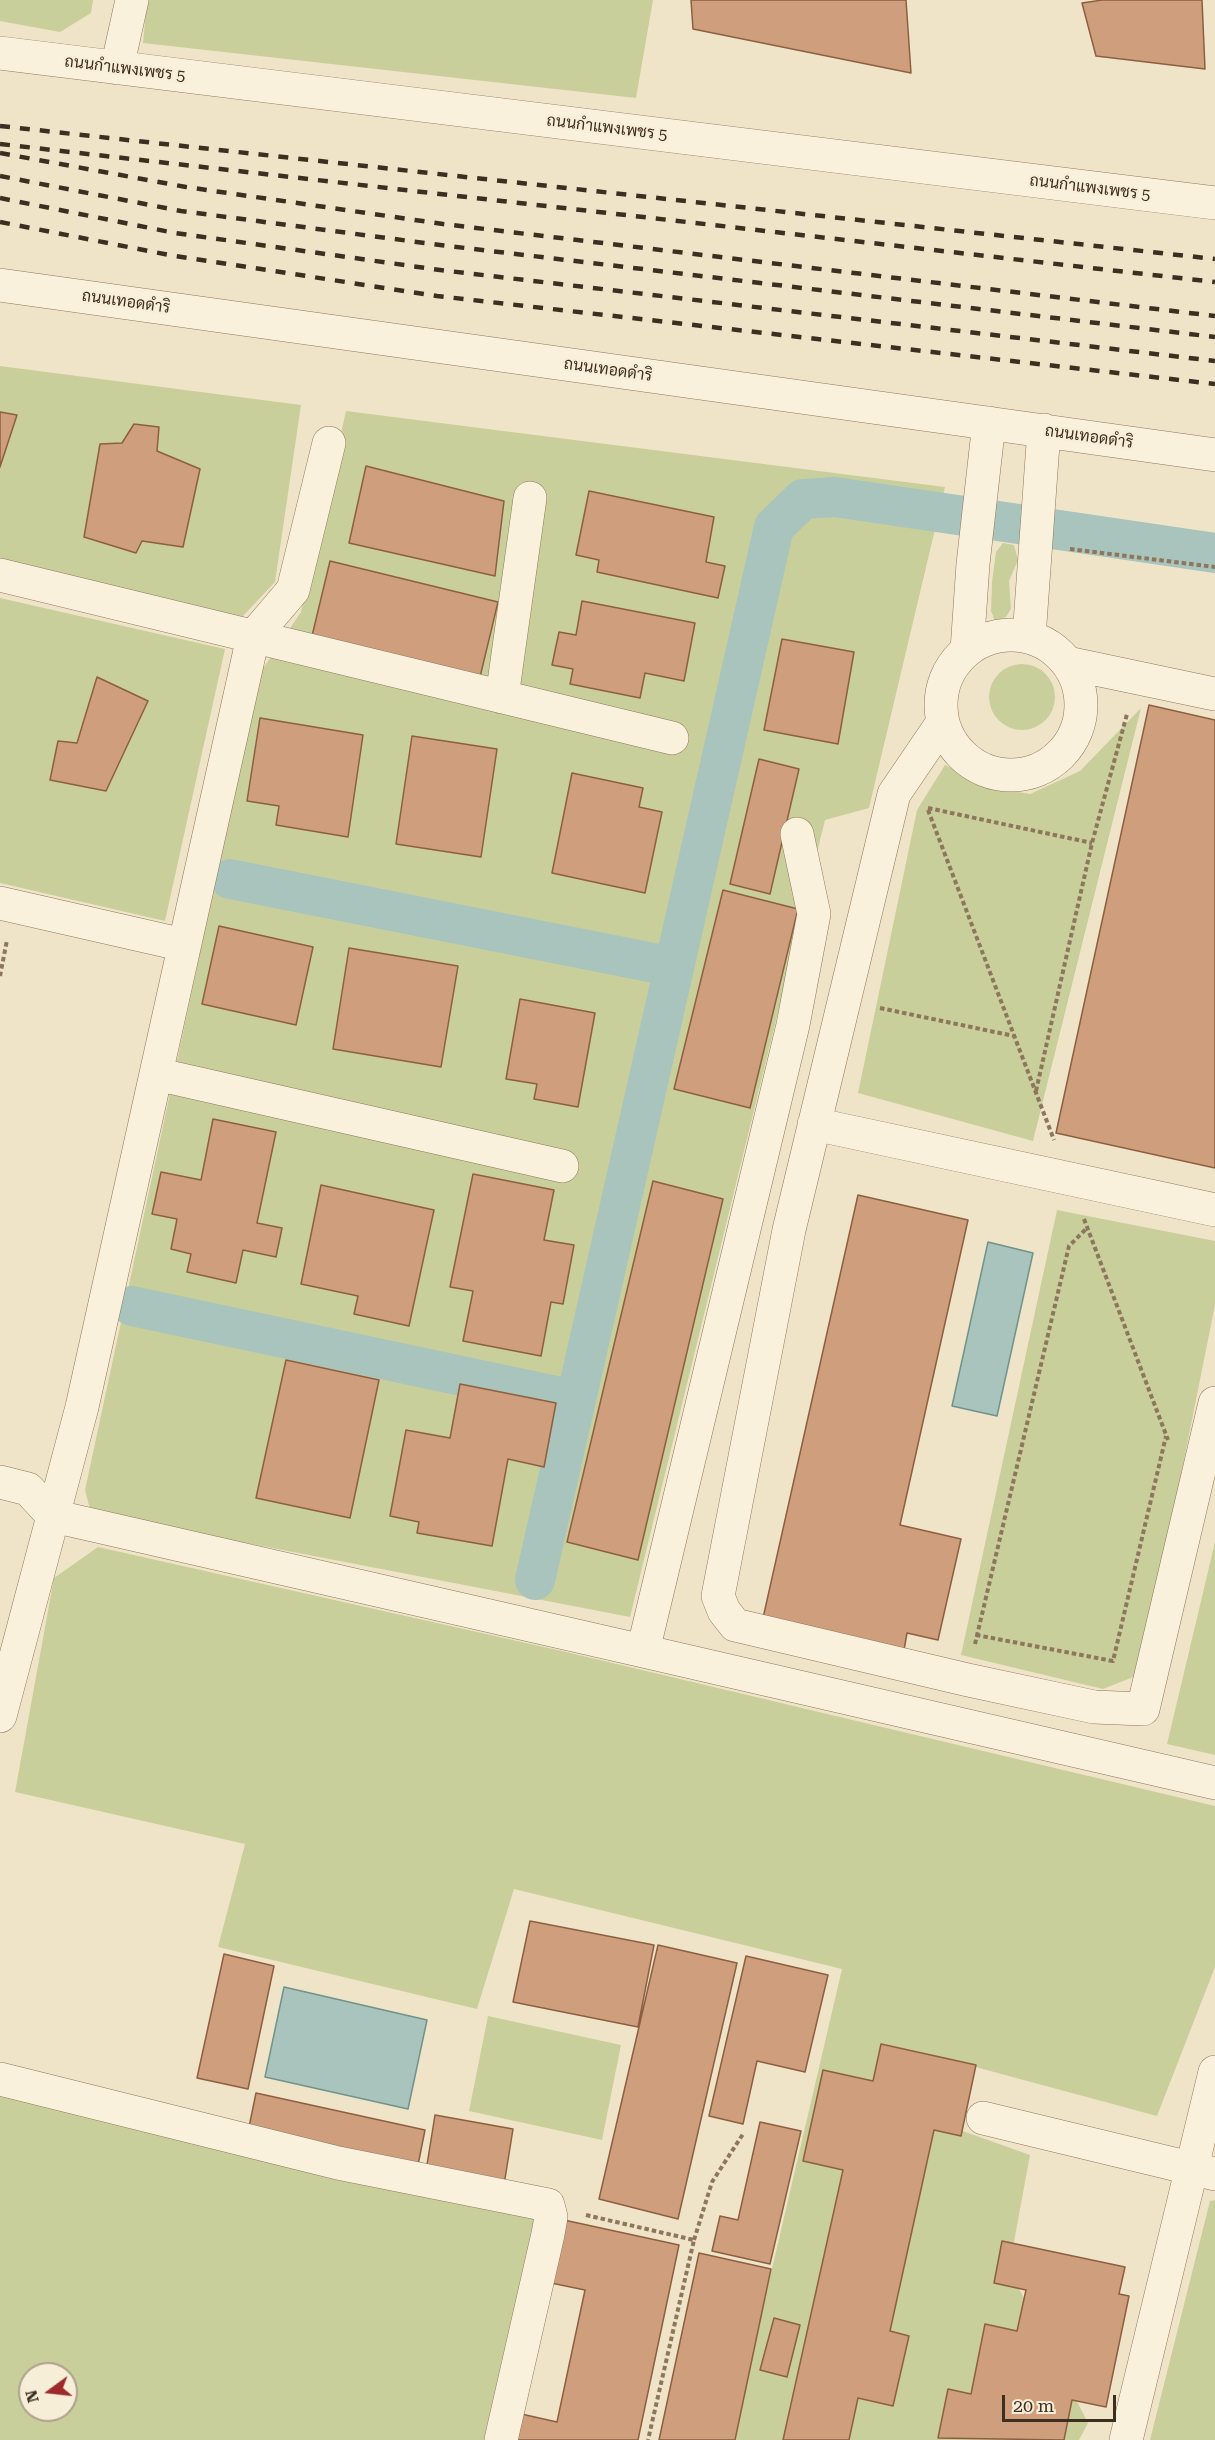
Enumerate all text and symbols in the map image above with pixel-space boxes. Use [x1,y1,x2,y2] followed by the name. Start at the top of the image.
[63,52,187,86] street label: ถนนกำแพงเพชร 5
[545,111,669,145] street label: ถนนกำแพงเพชร 5
[1028,171,1152,205] street label: ถนนกำแพงเพชร 5
[81,286,171,318] street label: ถนนเทอดดำริ
[563,354,653,386] street label: ถนนเทอดดำริ
[1044,421,1134,453] street label: ถนนเทอดดำริ
[18,2362,78,2422] north arrow
[1005,2383,1119,2421] scale bar
[21,2388,43,2405] text: N
[1013,2395,1054,2416] text: 20 m

